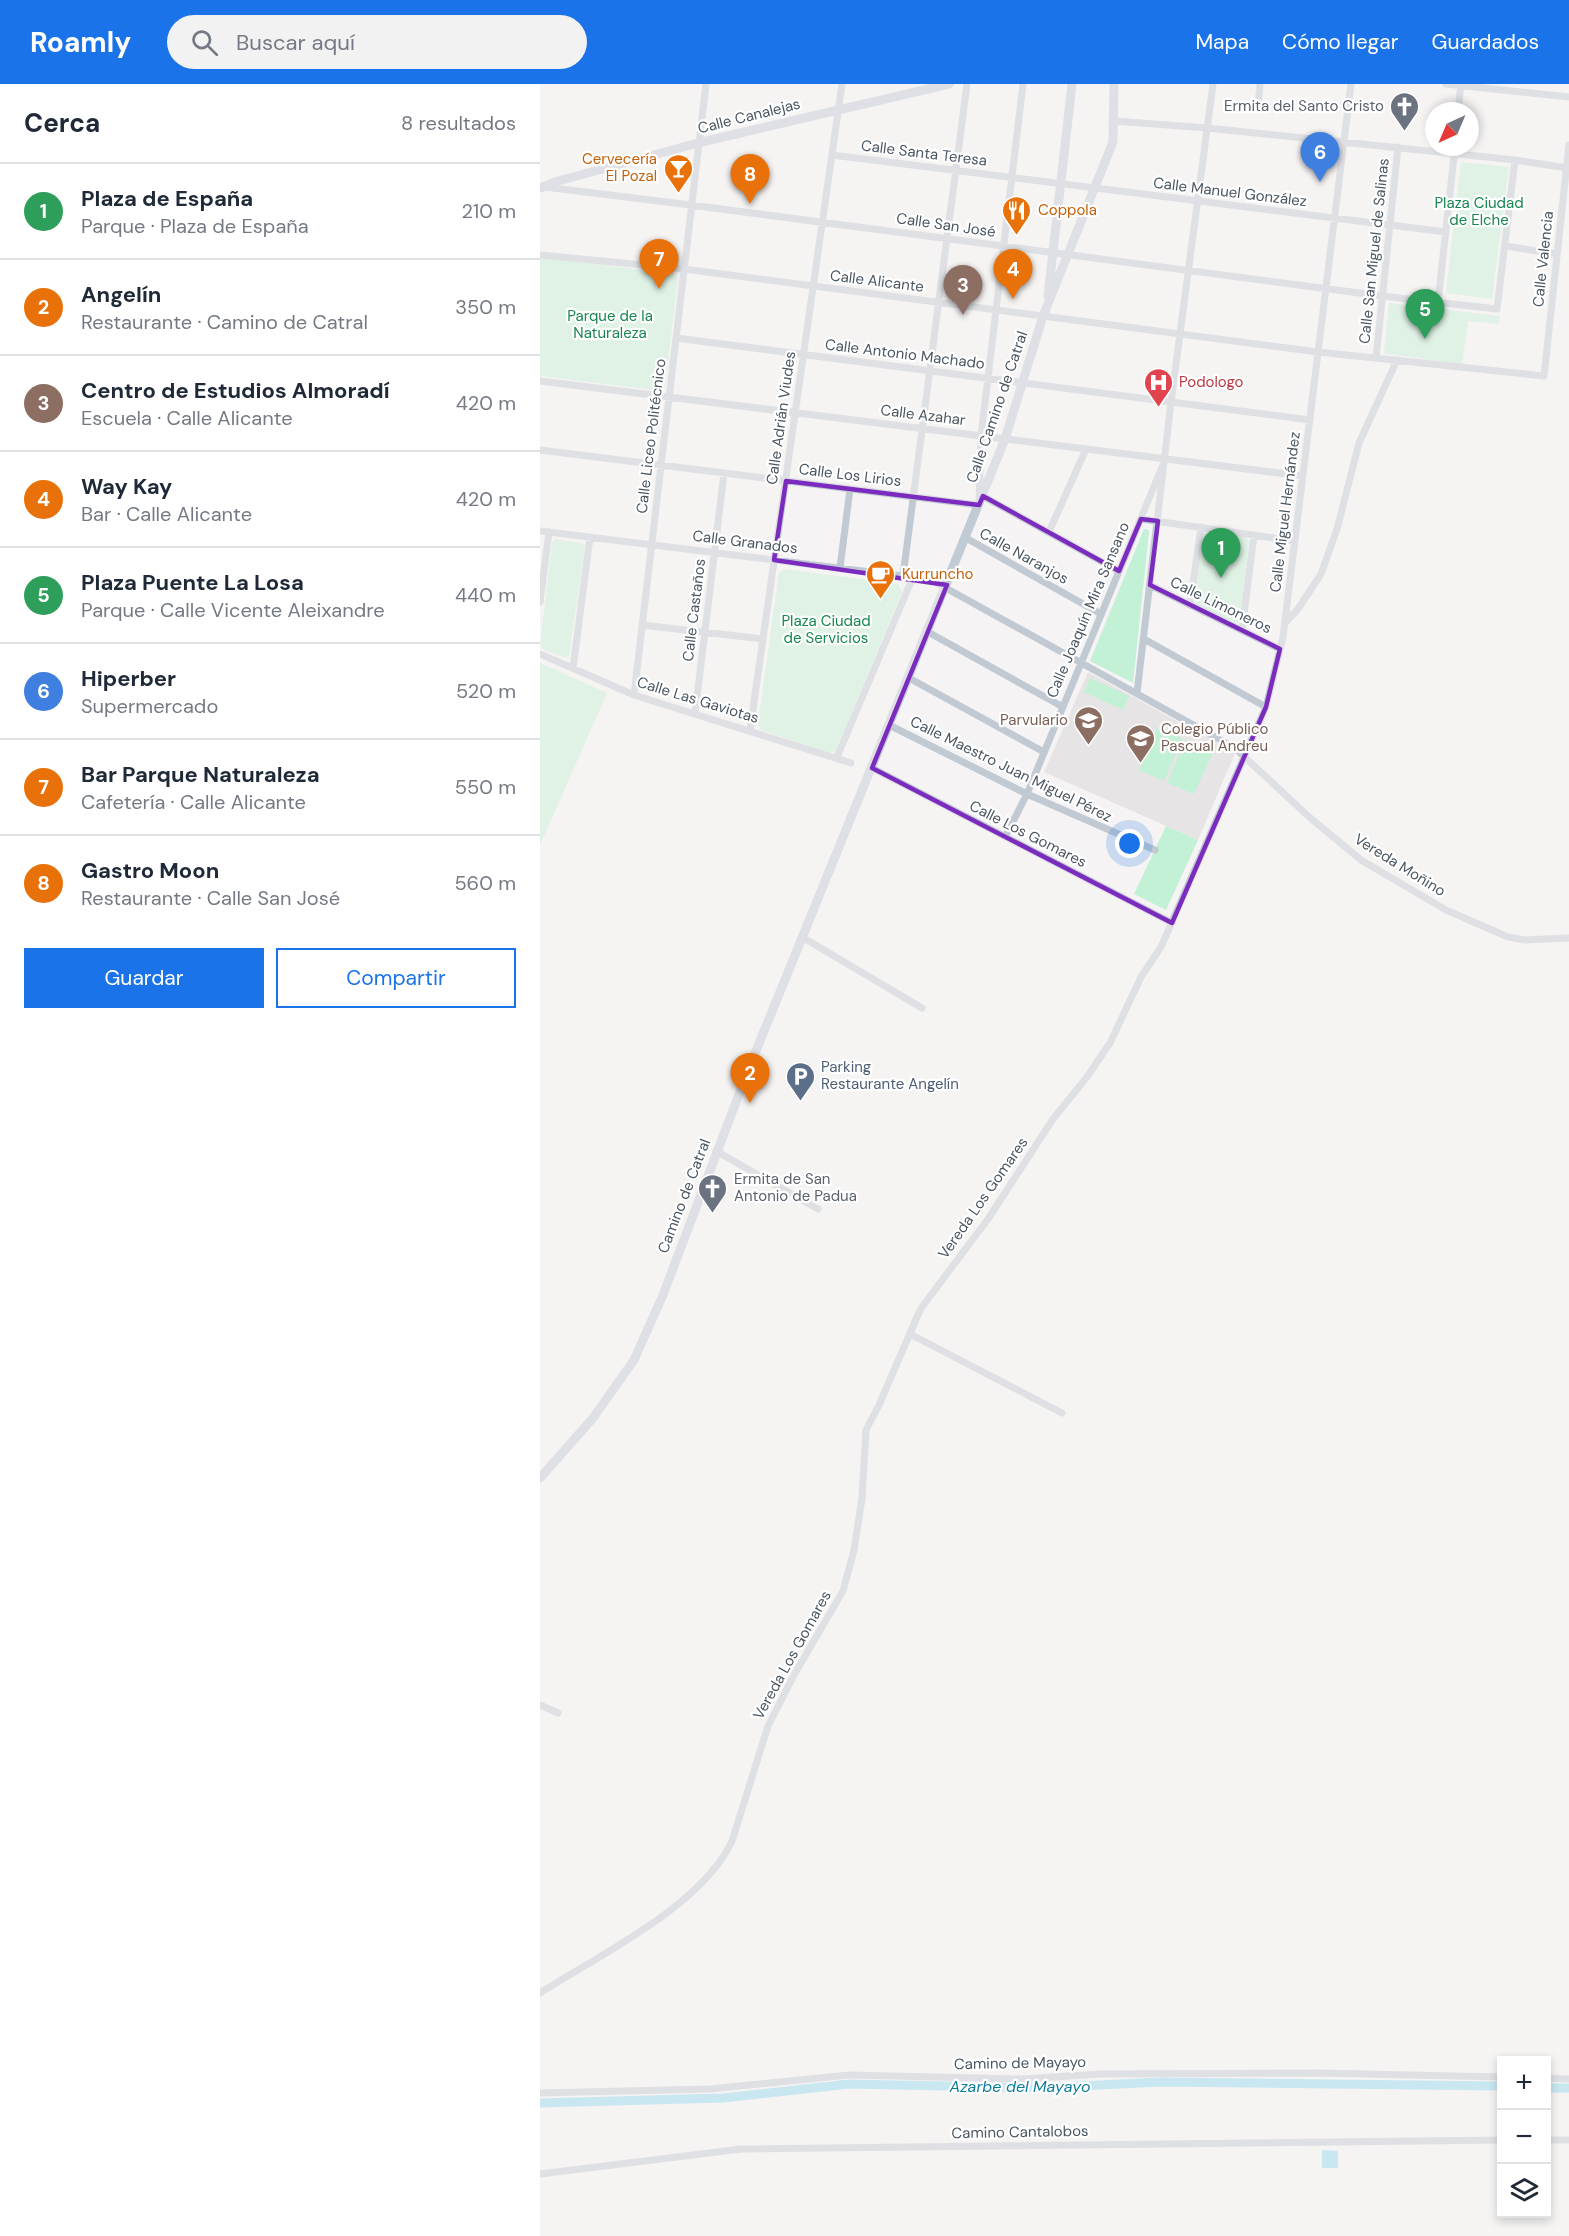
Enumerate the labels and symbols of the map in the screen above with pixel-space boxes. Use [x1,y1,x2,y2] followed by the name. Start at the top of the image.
[1389,90,1421,132] church icon: Ermita del Santo Cristo
[696,94,802,138] street label: Calle Canalejas
[1224,96,1384,116] place label: Ermita del Santo Cristo
[1425,102,1479,156] north arrow
[1300,132,1340,182] pin: 6
[860,135,988,171] street label: Calle Santa Teresa
[582,149,657,186] place label: Cervecería El Pozal
[662,152,694,194] bar icon: Cervecería El Pozal
[730,154,770,204] pin: 8
[1354,157,1394,345] street label: Calle San Miguel de Salinas
[1152,173,1308,211] street label: Calle Manuel González
[1434,193,1524,230] park label: Plaza Ciudad de Elche
[1001,194,1033,236] restaurant icon: Coppola
[1038,200,1097,220] place label: Coppola
[895,208,997,242] street label: Calle San José
[1528,210,1558,308] street label: Calle Valencia
[640,240,678,289] pin: 7
[994,250,1032,299] pin: 4
[829,265,925,297] street label: Calle Alicante
[944,266,982,315] pin: 3
[1406,290,1444,339] pin: 5
[567,306,653,343] park label: Parque de la Naturaleza
[962,329,1032,485] street label: Calle Camino de Catral
[824,334,986,374] street label: Calle Antonio Machado
[762,350,800,486] street label: Calle Adrián Viudes
[632,357,670,515] street label: Calle Liceo Politécnico
[1142,366,1174,408] hospital icon: Podologo
[1179,372,1243,392] place label: Podologo
[879,400,967,430] street label: Calle Azahar
[1265,430,1305,593] street label: Calle Miguel Hernández
[798,459,902,491] street label: Calle Los Lirios
[1042,519,1134,701] street label: Calle Joaquín Mira Sansano
[976,523,1072,589] street label: Calle Naranjos
[691,526,799,558] street label: Calle Granados
[1202,528,1240,578] pin: 1
[678,558,710,662] street label: Calle Castaños
[865,558,897,600] cafe icon: Kurruncho
[902,564,974,584] place label: Kurruncho
[1167,572,1275,638] street label: Calle Limoneros
[781,611,871,648] park label: Plaza Ciudad de Servicios
[635,672,761,728] street label: Calle Las Gaviotas
[1073,704,1105,746] school or university icon: Parvulario
[1000,710,1068,730] place label: Parvulario
[907,711,1115,827] street label: Calle Maestro Juan Miguel Pérez
[1161,719,1269,756] place label: Colegio Público Pascual Andreu
[1124,722,1156,764] school or university icon: Colegio Público Pascual Andreu
[966,796,1090,872] street label: Calle Los Gomares
[1115,829,1144,858] your location
[1351,829,1450,901] street label: Vereda Moñino
[730,1054,770,1103] pin: 2
[821,1057,959,1094] place label: Parking Restaurante Angelín
[784,1060,816,1102] parking icon: Parking Restaurante Angelín
[934,1133,1032,1263] street label: Vereda Los Gomares
[653,1136,715,1256] street label: Camino de Catral
[734,1169,857,1206] place label: Ermita de San Antonio de Padua
[697,1172,729,1214] church icon: Ermita de San Antonio de Padua
[748,1587,836,1723] street label: Vereda Los Gomares
[954,2052,1086,2074] street label: Camino de Mayayo
[949,2076,1090,2097] water label: Azarbe del Mayayo
[951,2121,1089,2143] street label: Camino Cantalobos

